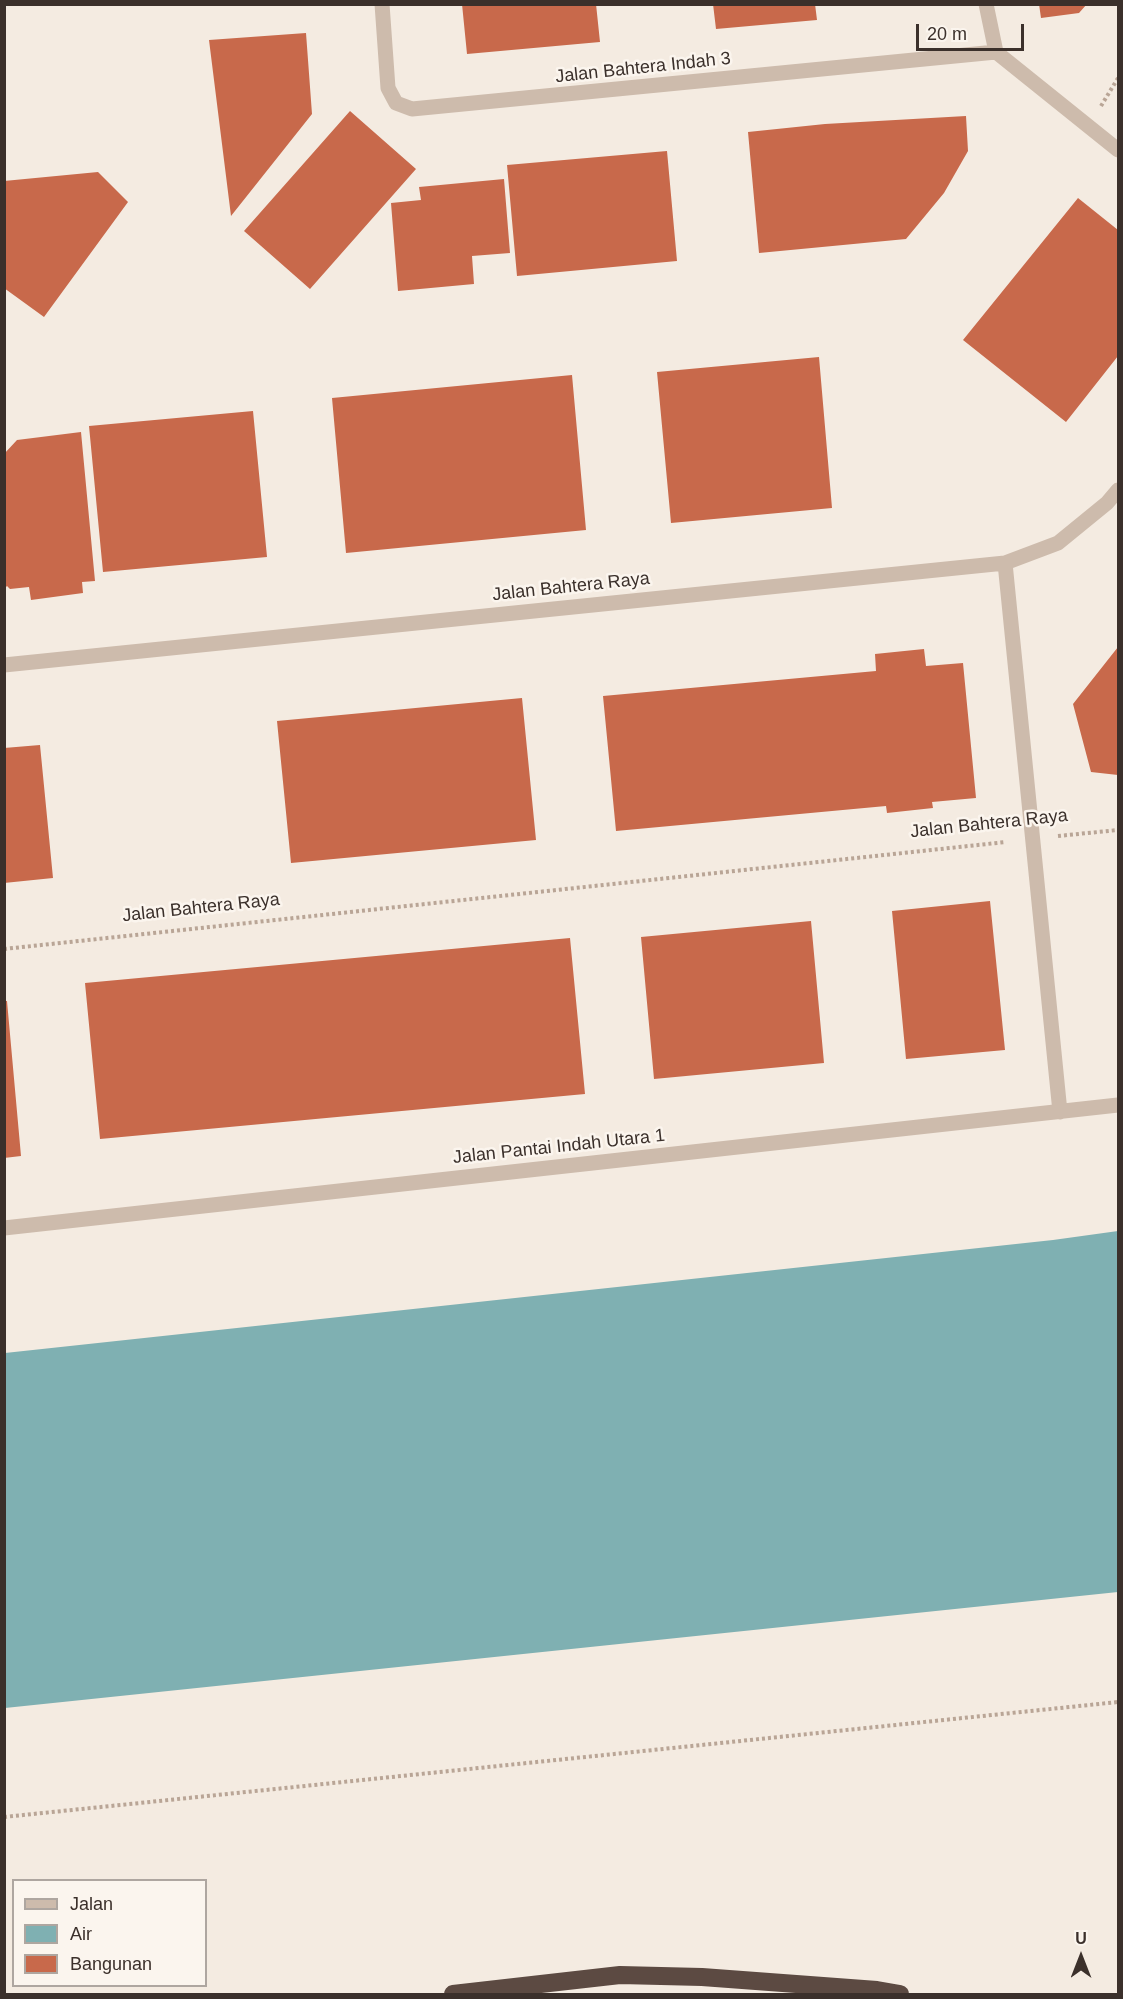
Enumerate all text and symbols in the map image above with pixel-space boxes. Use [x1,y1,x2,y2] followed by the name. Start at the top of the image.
[919,12,1027,50] scale bar
[927,24,967,44] text: 20 m
[554,48,732,88] street label: Jalan Bahtera Indah 3
[491,568,651,606] street label: Jalan Bahtera Raya
[909,805,1069,843] street label: Jalan Bahtera Raya
[121,889,281,927] street label: Jalan Bahtera Raya
[452,1125,666,1169] street label: Jalan Pantai Indah Utara 1
[12,1879,207,1987] legend
[70,1894,113,1914] text: Jalan
[70,1924,92,1944] text: Air
[1051,1927,1111,1987] north arrow
[1075,1930,1087,1947] text: U
[70,1954,152,1974] text: Bangunan

